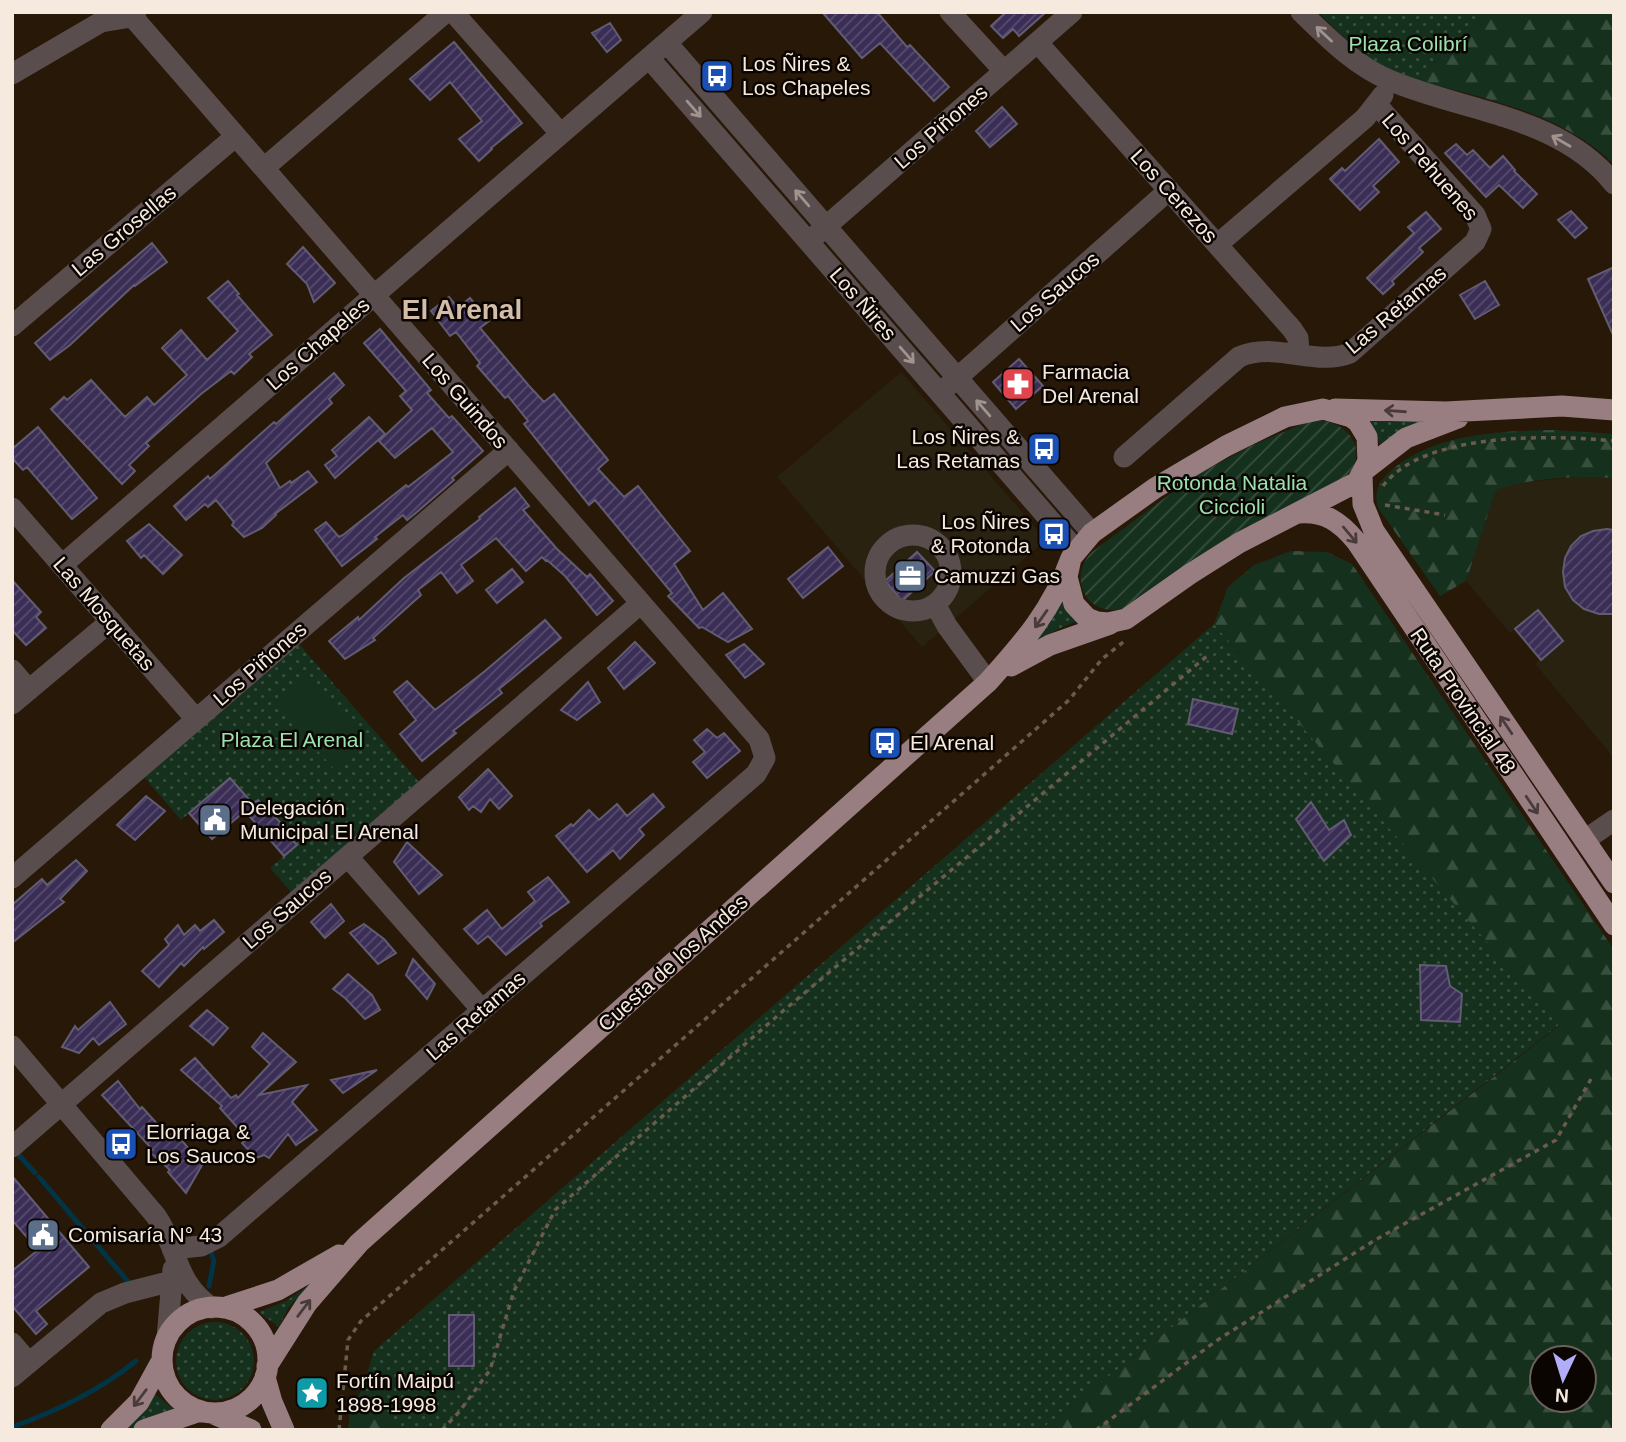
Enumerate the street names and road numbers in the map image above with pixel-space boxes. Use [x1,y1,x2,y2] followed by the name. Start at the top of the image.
[890,80,992,173] street label: Los Piñones
[1378,108,1483,225] street label: Los Pehuenes
[1126,144,1222,247] street label: Los Cerezos
[67,181,180,281] street label: Las Grosellas
[1006,247,1104,336] street label: Los Saucos
[1341,261,1450,358] street label: Las Retamas
[826,263,901,345] street label: Los Ñires
[262,293,374,394] street label: Los Chapeles
[418,349,513,453] street label: Los Guindos
[49,552,160,675] street label: Las Mosquetas
[209,617,311,710] street label: Los Piñones
[1406,624,1521,778] street label: Ruta Provincial 48
[238,864,336,953] street label: Los Saucos
[593,890,752,1036] street label: Cuesta de los Andes
[421,966,530,1065] street label: Las Retamas

